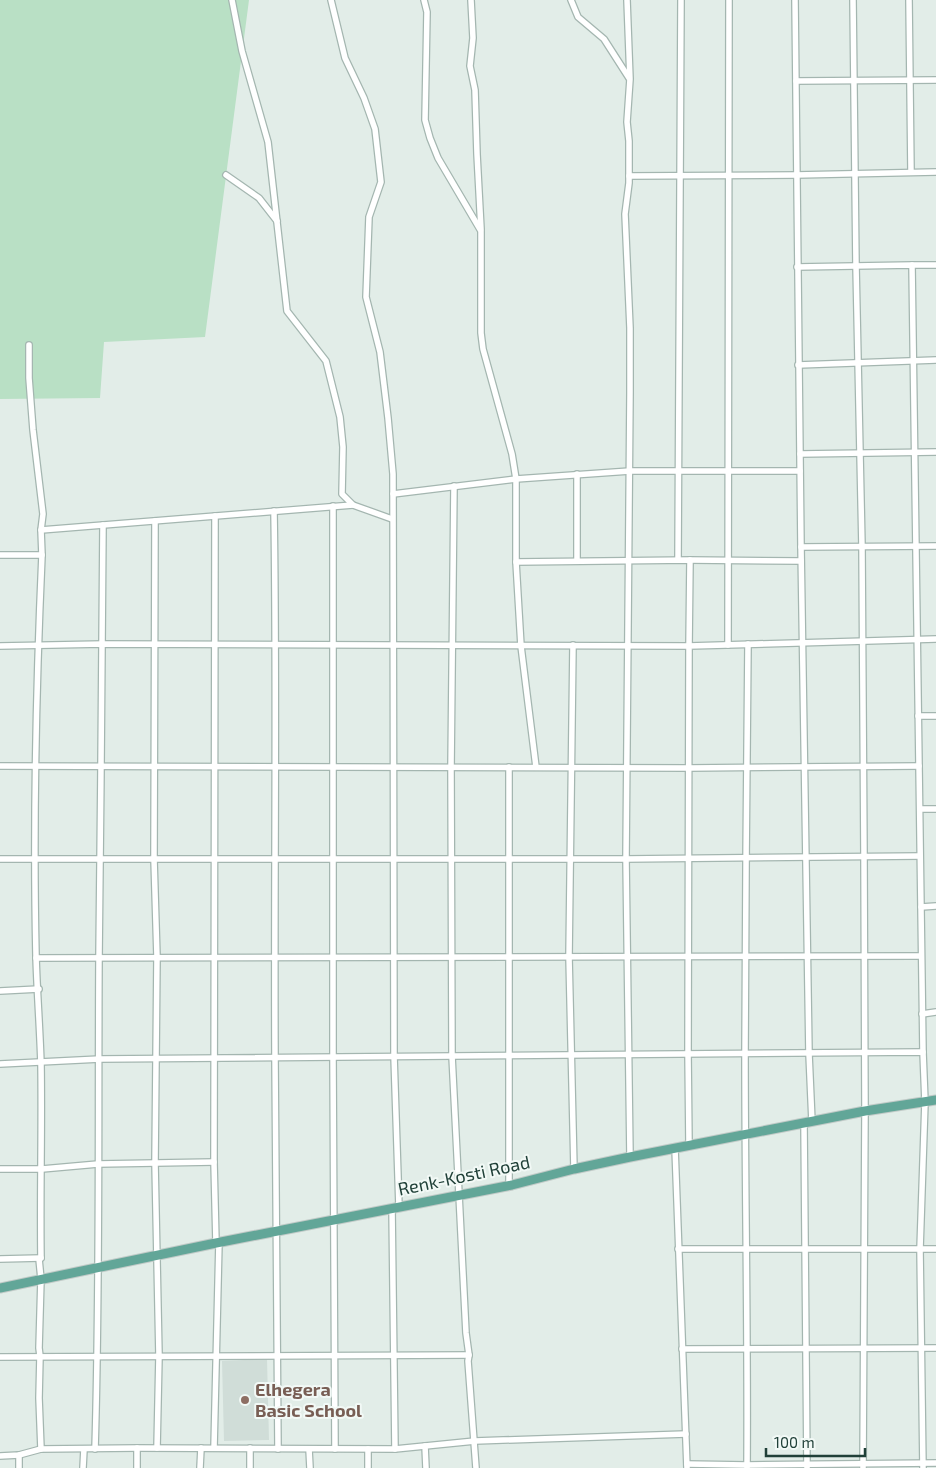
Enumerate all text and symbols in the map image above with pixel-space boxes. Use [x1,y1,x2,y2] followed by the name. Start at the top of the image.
[396,1150,532,1200] street label: Renk-Kosti Road
[255,1378,362,1421] place label: Elhegera Basic School
[239,1394,251,1406] marker: Elhegera Basic School
[766,1426,865,1458] scale bar
[774,1433,815,1451] text: 100 m

